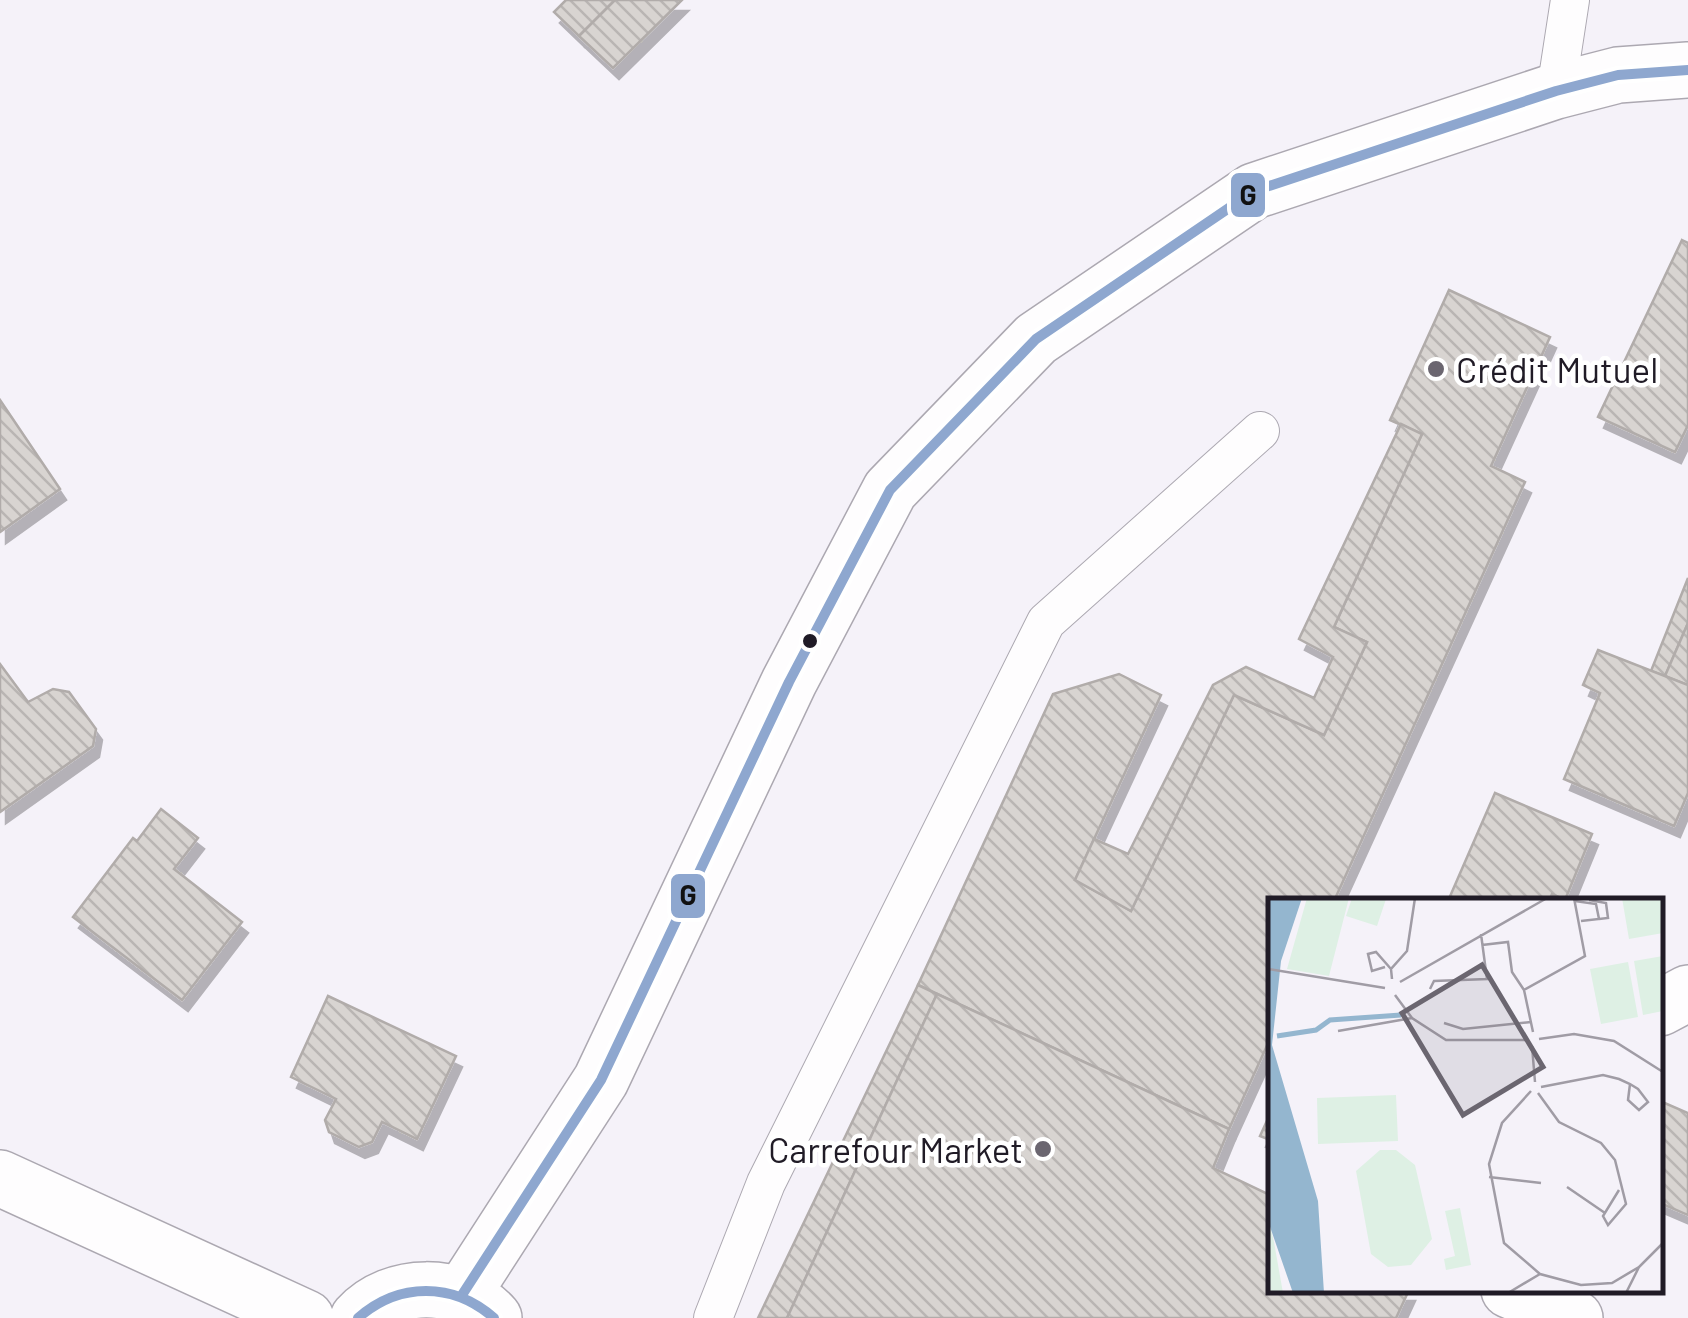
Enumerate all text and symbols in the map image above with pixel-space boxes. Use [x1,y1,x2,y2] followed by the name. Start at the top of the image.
[1229,171,1267,219] line badge: G
[1239,177,1257,211] text: G
[1456,348,1658,390] place label: Crédit Mutuel
[1425,358,1447,380] marker: Crédit Mutuel
[800,631,820,651] unlabelled marker
[669,872,707,920] line badge: G
[679,877,697,911] text: G
[1268,898,1663,1293] inset map
[768,1128,1023,1170] place label: Carrefour Market
[1032,1138,1054,1160] marker: Carrefour Market

